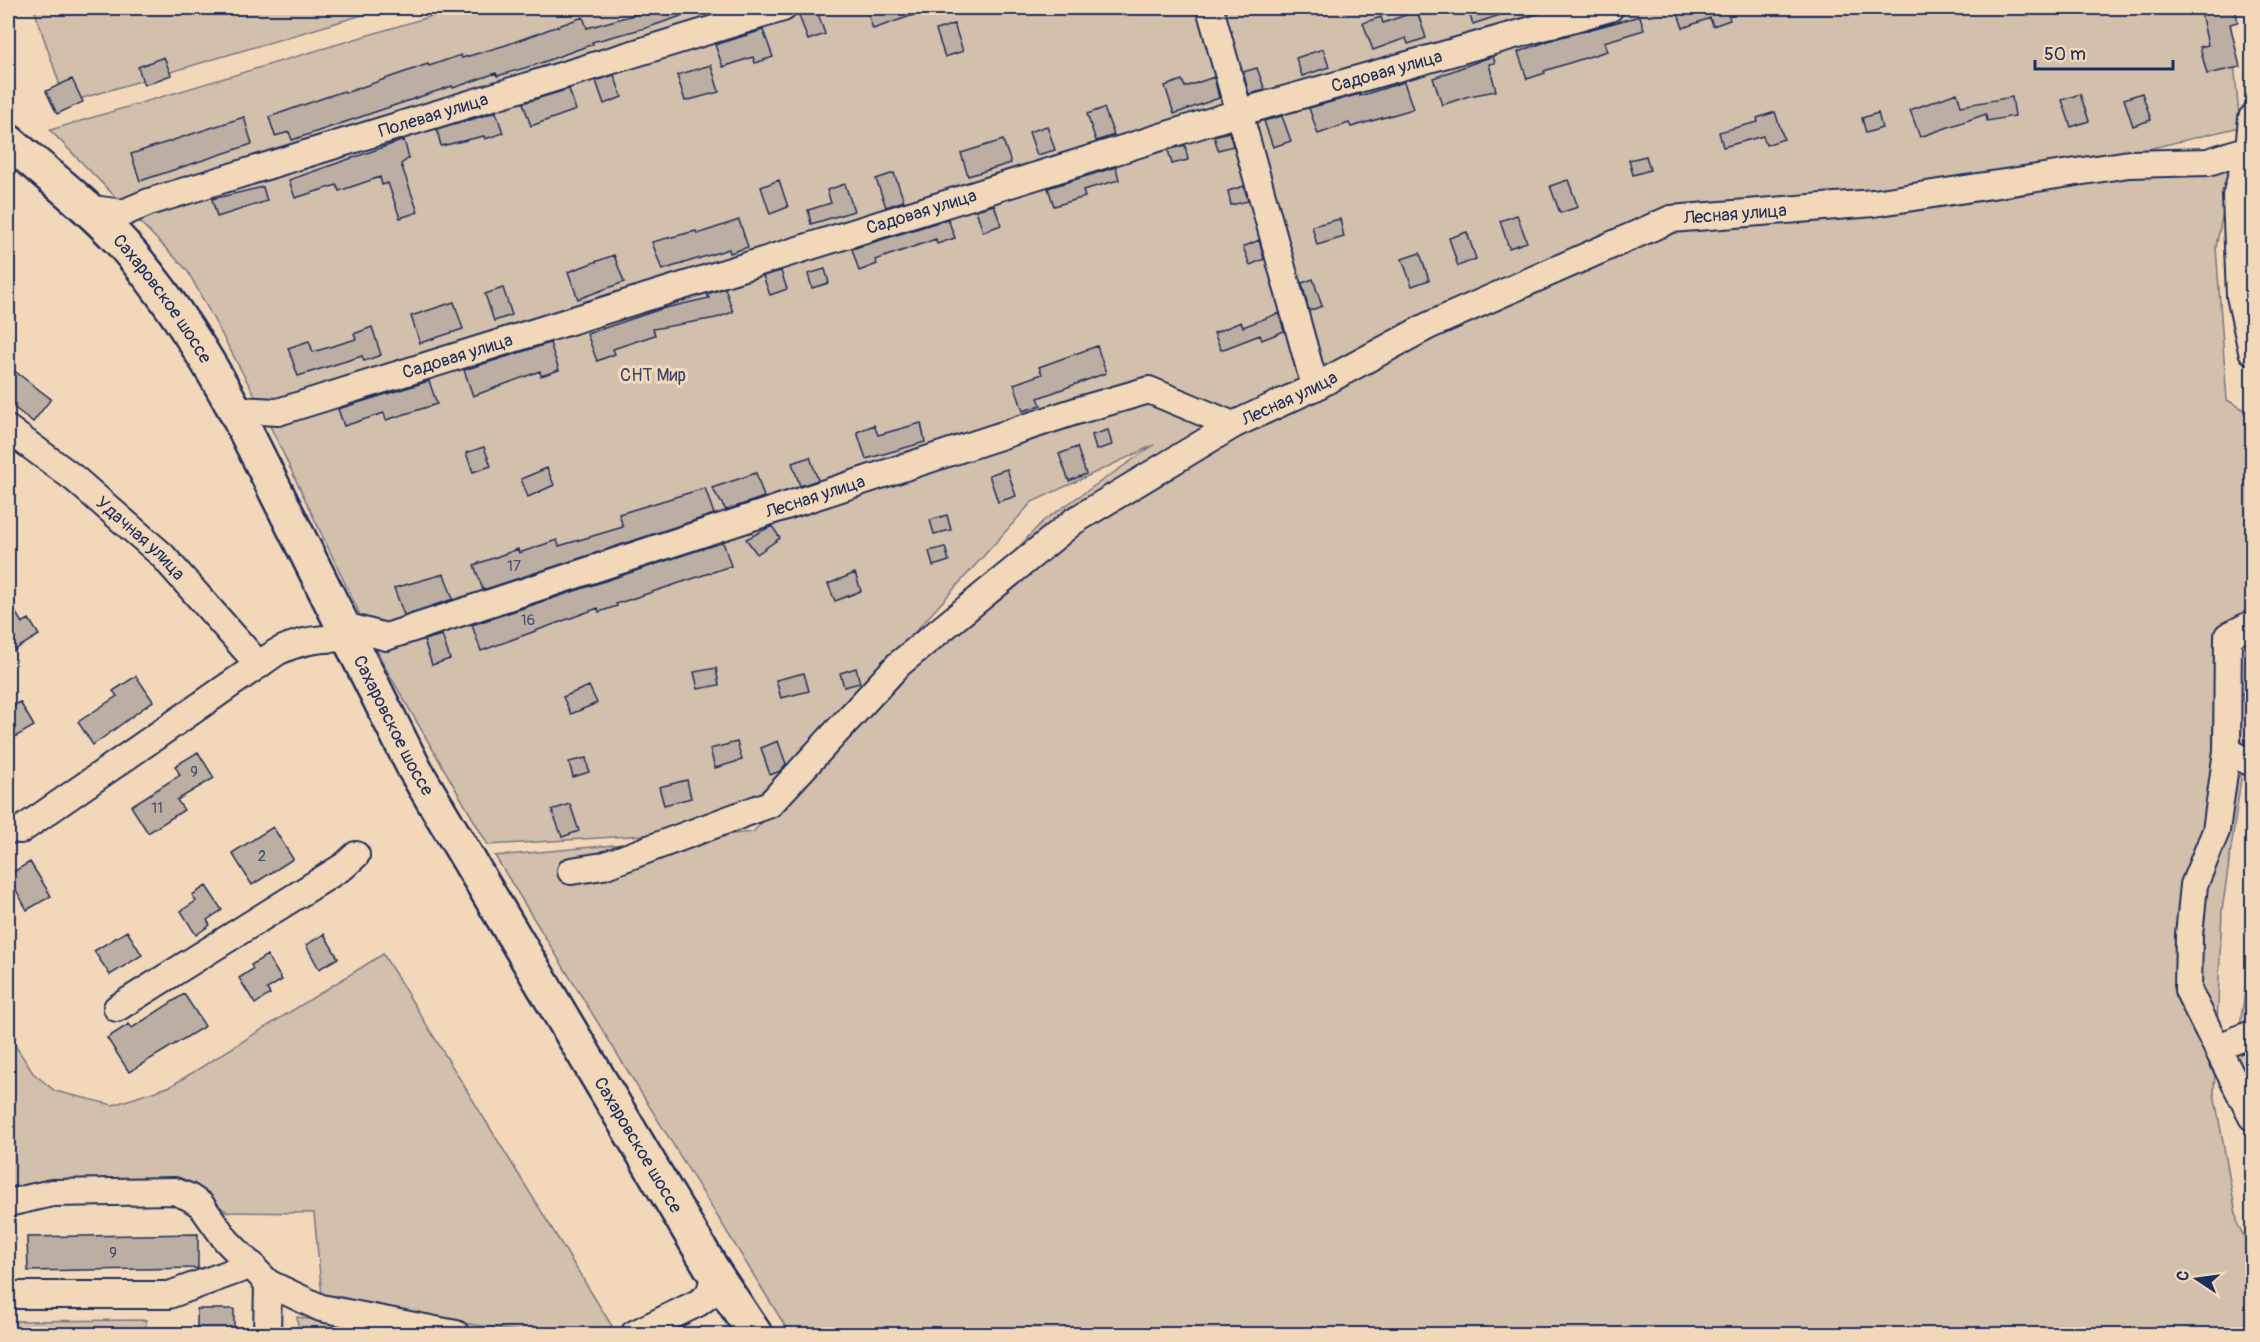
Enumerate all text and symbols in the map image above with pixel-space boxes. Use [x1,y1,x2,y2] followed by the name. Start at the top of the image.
[2035,33,2173,71] scale bar
[2044,43,2086,66] text: 50 m
[1329,45,1445,98] street label: Садовая улица
[376,88,491,143] street label: Полевая улица
[864,184,980,240] street label: Садовая улица
[1682,199,1788,230] street label: Лесная улица
[108,229,217,368] street label: Сахаровское шоссе
[400,329,516,385] street label: Садовая улица
[620,364,686,387] park label: СНТ Мир
[1237,366,1342,432] street label: Лесная улица
[762,470,868,524] street label: Лесная улица
[91,491,190,585] street label: Удачная улица
[507,557,521,576] house number: 17
[521,611,535,630] house number: 16
[348,652,439,800] street label: Сахаровское шоссе
[190,763,198,782] house number: 9
[151,799,163,818] house number: 11
[258,847,266,866] house number: 2
[588,1073,687,1218] street label: Сахаровское шоссе
[109,1244,117,1263] house number: 9
[2167,1249,2227,1309] north arrow
[2173,1269,2194,1283] text: С

